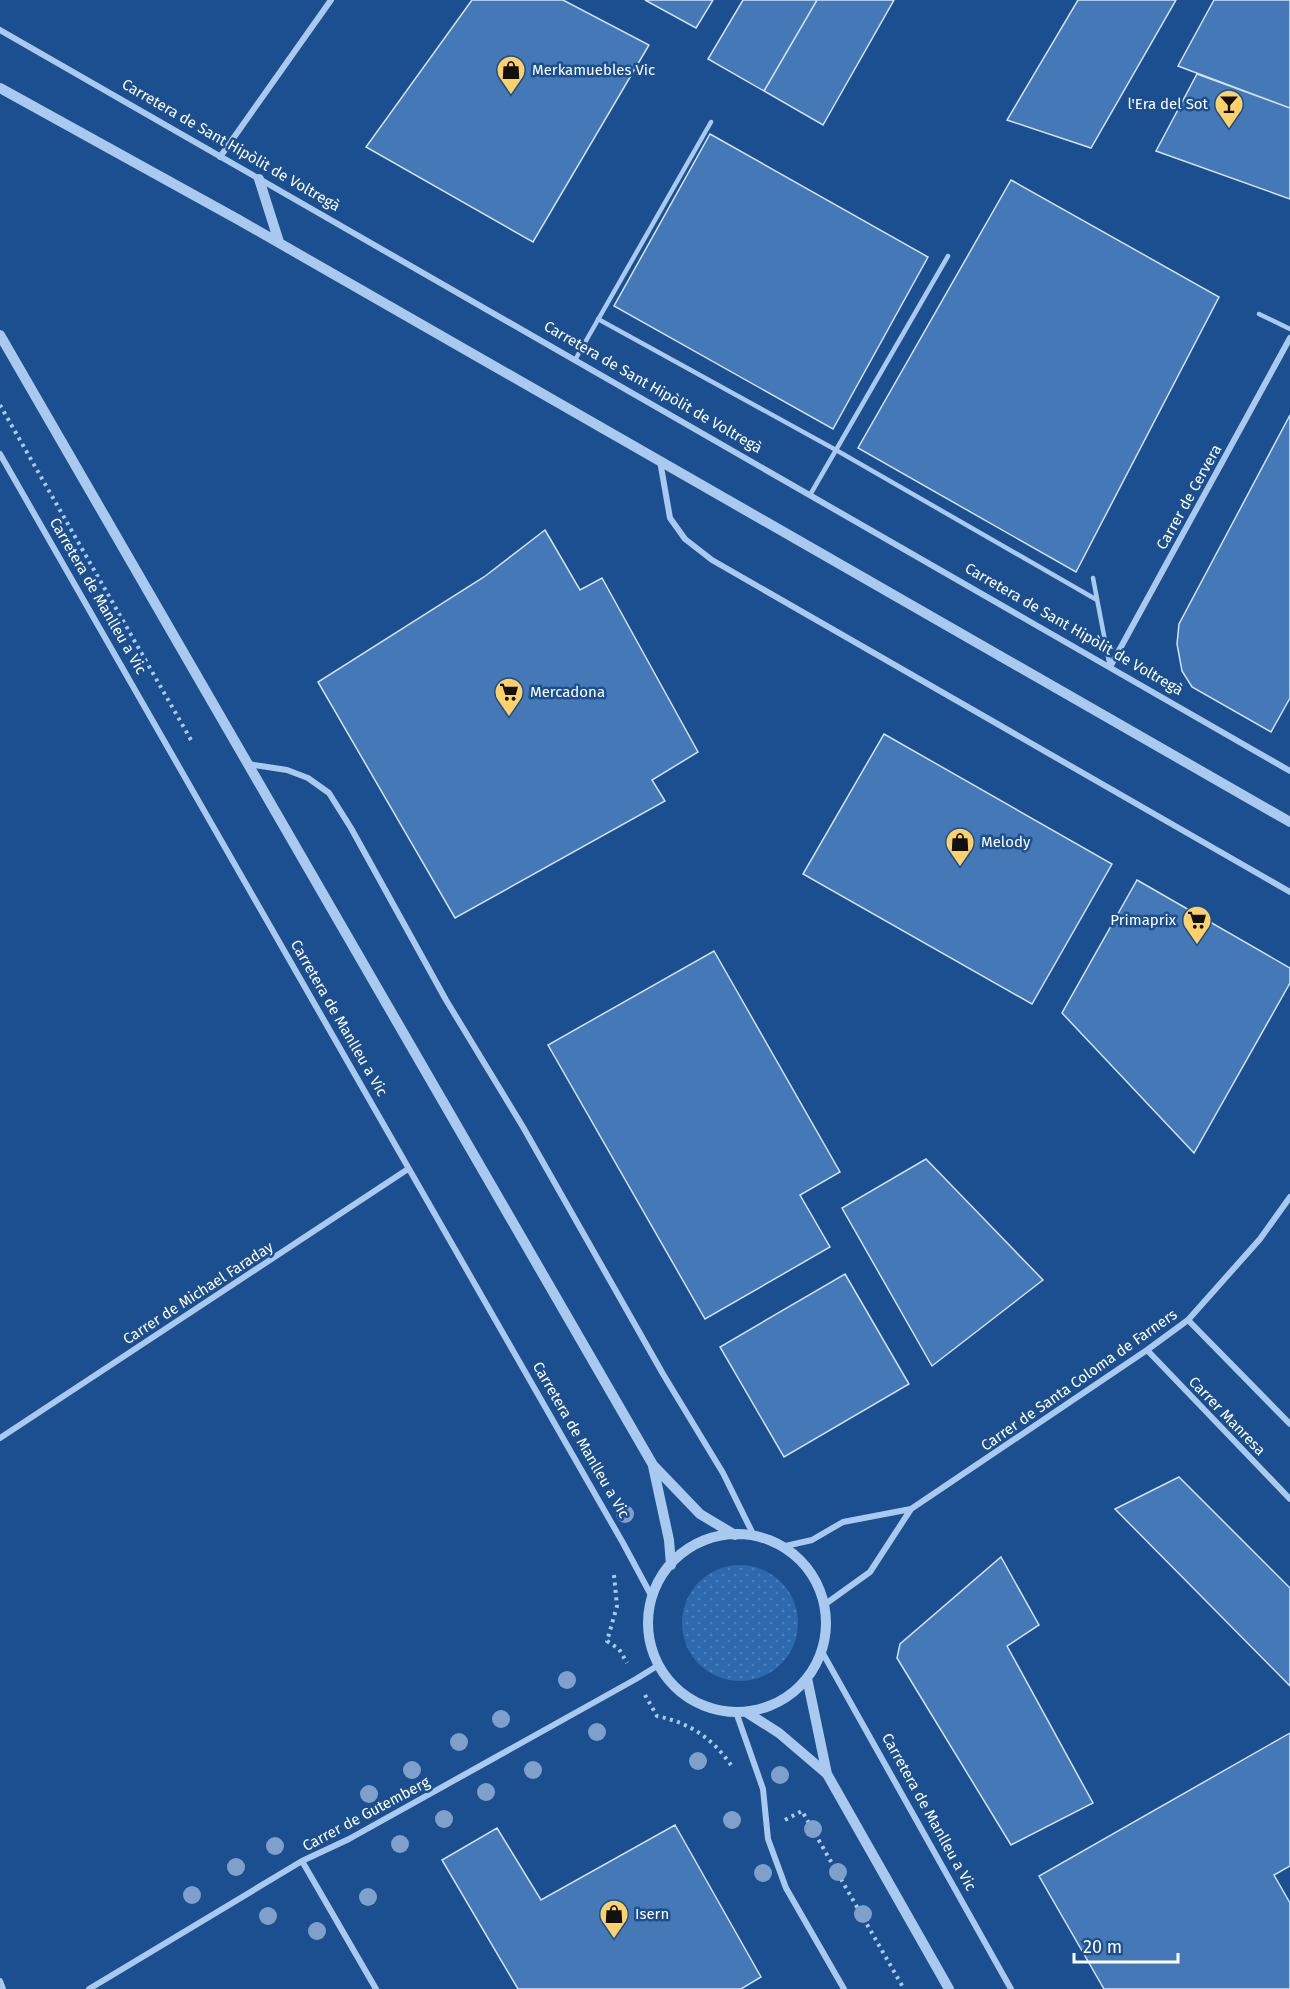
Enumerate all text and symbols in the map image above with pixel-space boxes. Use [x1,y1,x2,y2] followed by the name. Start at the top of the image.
[495,54,527,96] shop icon: Merkamuebles Vic
[532,61,655,79] place label: Merkamuebles Vic
[119,75,343,215] street label: Carretera de Sant Hipòlit de Voltregà
[1213,88,1245,130] bar icon: l'Era del Sot
[1127,95,1209,113] place label: l'Era del Sot
[541,317,765,457] street label: Carretera de Sant Hipòlit de Voltregà
[1153,441,1225,553] street label: Carrer de Cervera
[46,515,150,677] street label: Carretera de Manlleu a Vic
[962,559,1186,699] street label: Carretera de Sant Hipòlit de Voltregà
[493,676,525,718] supermarket icon: Mercadona
[530,683,605,701] place label: Mercadona
[944,826,976,868] shop icon: Melody
[981,833,1031,851] place label: Melody
[1181,904,1213,946] supermarket icon: Primaprix
[1110,911,1177,929] place label: Primaprix
[287,937,391,1099] street label: Carretera de Manlleu a Vic
[119,1237,277,1348] street label: Carrer de Michael Faraday
[978,1305,1180,1455] street label: Carrer de Santa Coloma de Farners
[529,1359,633,1521] street label: Carretera de Manlleu a Vic
[1185,1373,1269,1459] street label: Carrer Manresa
[878,1730,980,1894] street label: Carretera de Manlleu a Vic
[299,1773,433,1855] street label: Carrer de Gutemberg
[598,1898,630,1940] shop icon: Isern
[635,1905,669,1923] place label: Isern
[1074,1926,1178,1964] scale bar
[1083,1936,1122,1958] text: 20 m

